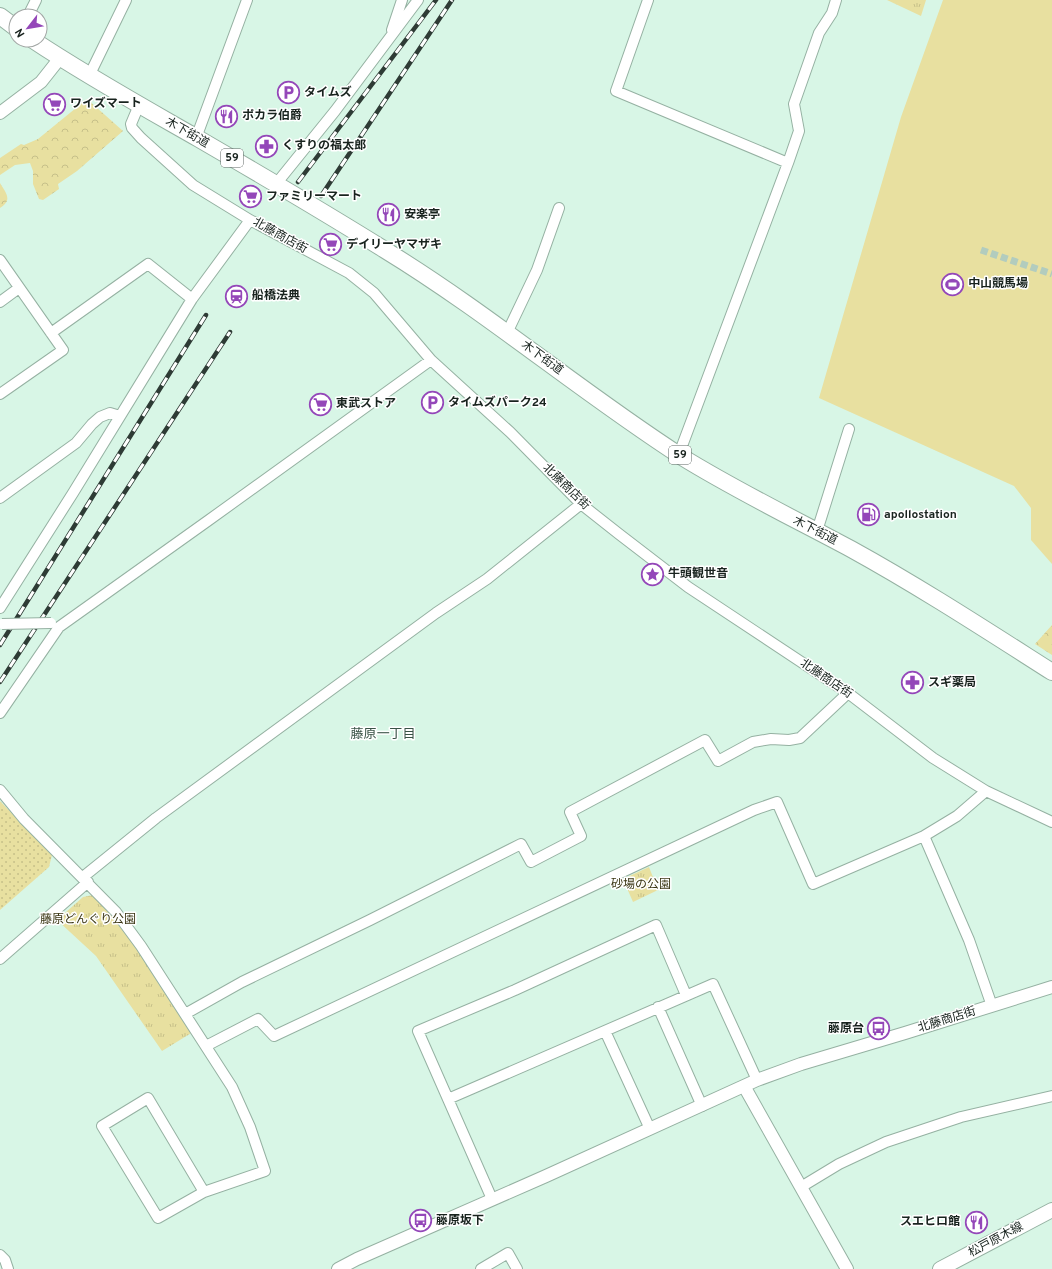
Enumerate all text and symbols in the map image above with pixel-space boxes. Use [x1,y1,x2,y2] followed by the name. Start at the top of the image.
[8,8,48,48] north arrow
[12,26,28,40] text: N
[275,80,301,106] parking icon: タイムズ
[304,85,352,101] place label: タイムズ
[42,91,68,117] supermarket icon: ワイズマート
[70,96,142,112] place label: ワイズマート
[213,103,239,129] restaurant icon: ポカラ伯爵
[242,108,302,124] place label: ポカラ伯爵
[162,114,212,152] street label: 木下街道
[253,133,279,159] pharmacy icon: くすりの福太郎
[282,138,366,154] place label: くすりの福太郎
[221,149,243,167] road number: 59
[237,184,263,210] supermarket icon: ファミリーマート
[266,189,362,205] place label: ファミリーマート
[375,202,401,228] restaurant icon: 安楽亭
[404,207,440,223] place label: 安楽亭
[250,214,310,258] street label: 北藤商店街
[317,232,343,258] supermarket icon: デイリーヤマザキ
[346,237,442,253] place label: デイリーヤマザキ
[939,271,965,297] sports icon: 中山競馬場
[968,276,1028,292] place label: 中山競馬場
[223,283,249,309] station icon: 船橋法典
[252,288,300,304] place label: 船橋法典
[518,337,566,379] street label: 木下街道
[419,390,445,416] parking icon: タイムズパーク24
[307,391,333,417] supermarket icon: 東武ストア
[448,395,547,411] place label: タイムズパーク24
[336,396,396,412] place label: 東武ストア
[669,446,691,464] road number: 59
[539,460,593,514] street label: 北藤商店街
[856,502,882,528] fuel station icon: apollostation
[884,507,957,523] place label: apollostation
[790,513,840,549] street label: 木下街道
[640,561,666,587] place icon: 牛頭観世音
[668,566,728,582] place label: 牛頭観世音
[797,656,855,702] street label: 北藤商店街
[900,670,926,696] pharmacy icon: スギ薬局
[928,675,976,691] place label: スギ薬局
[350,727,416,743] district label: 藤原一丁目
[611,877,671,893] park label: 砂場の公園
[40,912,136,928] park label: 藤原どんぐり公園
[916,1004,978,1036] street label: 北藤商店街
[866,1016,892,1042] bus stop icon: 藤原台
[828,1021,864,1037] place label: 藤原台
[408,1208,434,1234] bus stop icon: 藤原坂下
[963,1209,989,1235] restaurant icon: スエヒロ館
[436,1213,484,1229] place label: 藤原坂下
[900,1214,960,1230] place label: スエヒロ館
[966,1219,1026,1261] street label: 松戸原木線

